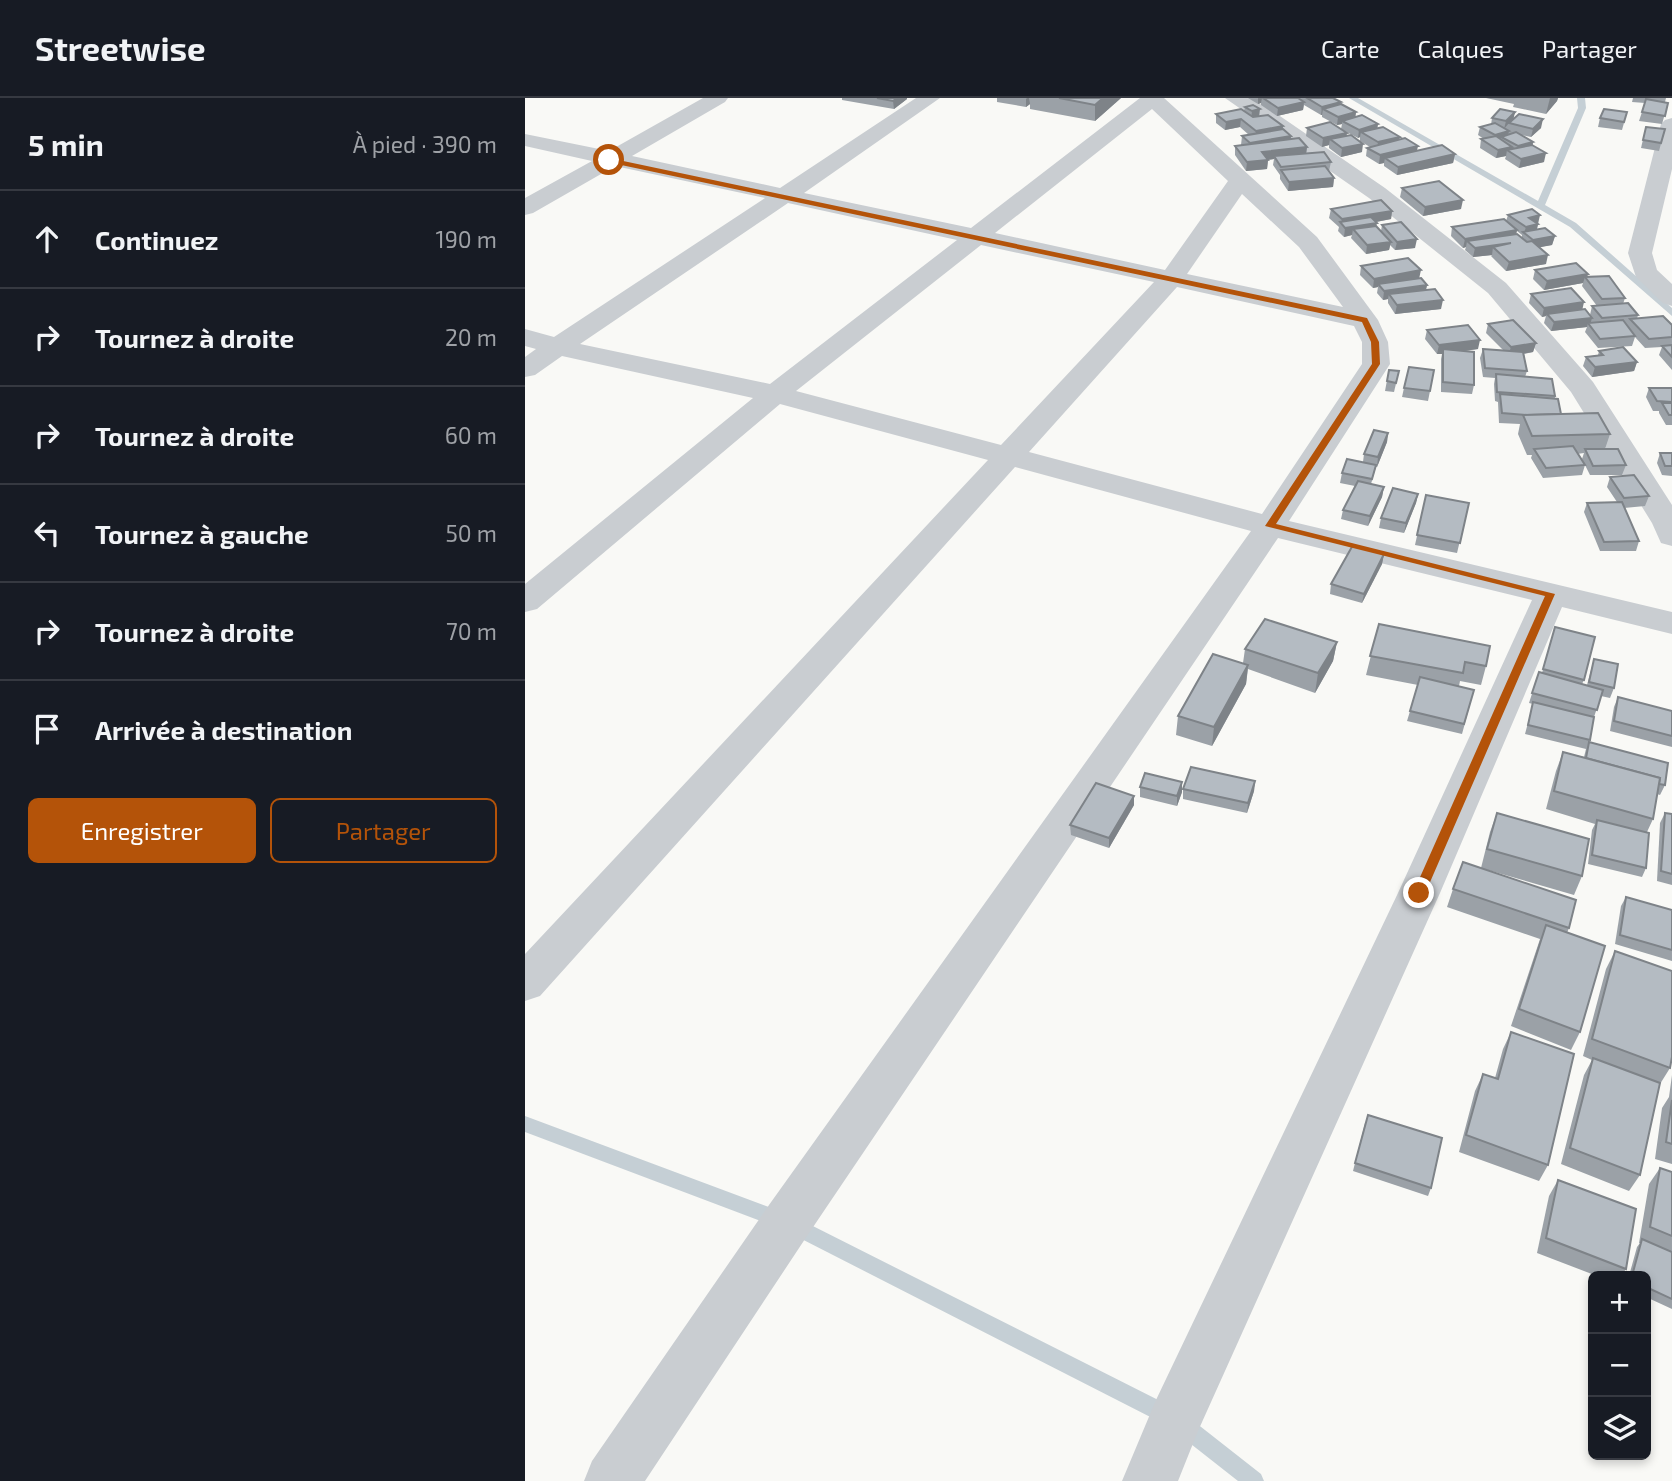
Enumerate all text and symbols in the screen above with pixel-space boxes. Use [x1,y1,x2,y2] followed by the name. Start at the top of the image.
[35,28,206,68] text: Streetwise
[1321,34,1380,63] text: Carte
[1418,34,1504,63] text: Calques
[1542,34,1637,63] text: Partager
[28,126,104,162] text: 5 min
[353,130,497,158] text: À pied · 390 m
[593,144,624,175] route start
[28,220,66,258] icon: ahead
[95,224,218,255] text: Continuez
[436,225,497,253] text: 190 m
[28,318,66,356] icon: right
[95,322,294,353] text: Tournez à droite
[445,323,497,351] text: 20 m
[28,416,66,454] icon: right
[95,420,294,451] text: Tournez à droite
[445,421,497,449] text: 60 m
[28,514,66,552] icon: left
[95,518,309,549] text: Tournez à gauche
[446,519,497,547] text: 50 m
[28,612,66,650] icon: right
[95,616,294,647] text: Tournez à droite
[446,617,497,645] text: 70 m
[28,710,66,748] icon: arrive
[95,714,352,745] text: Arrivée à destination
[28,798,256,863] button: Enregistrer
[270,798,497,863] button: Partager
[1403,877,1434,908] route end
[1588,1271,1651,1460] map controls
[1588,1271,1651,1334] button: +
[1588,1334,1651,1397] button: −
[1588,1397,1651,1460] button: layers

